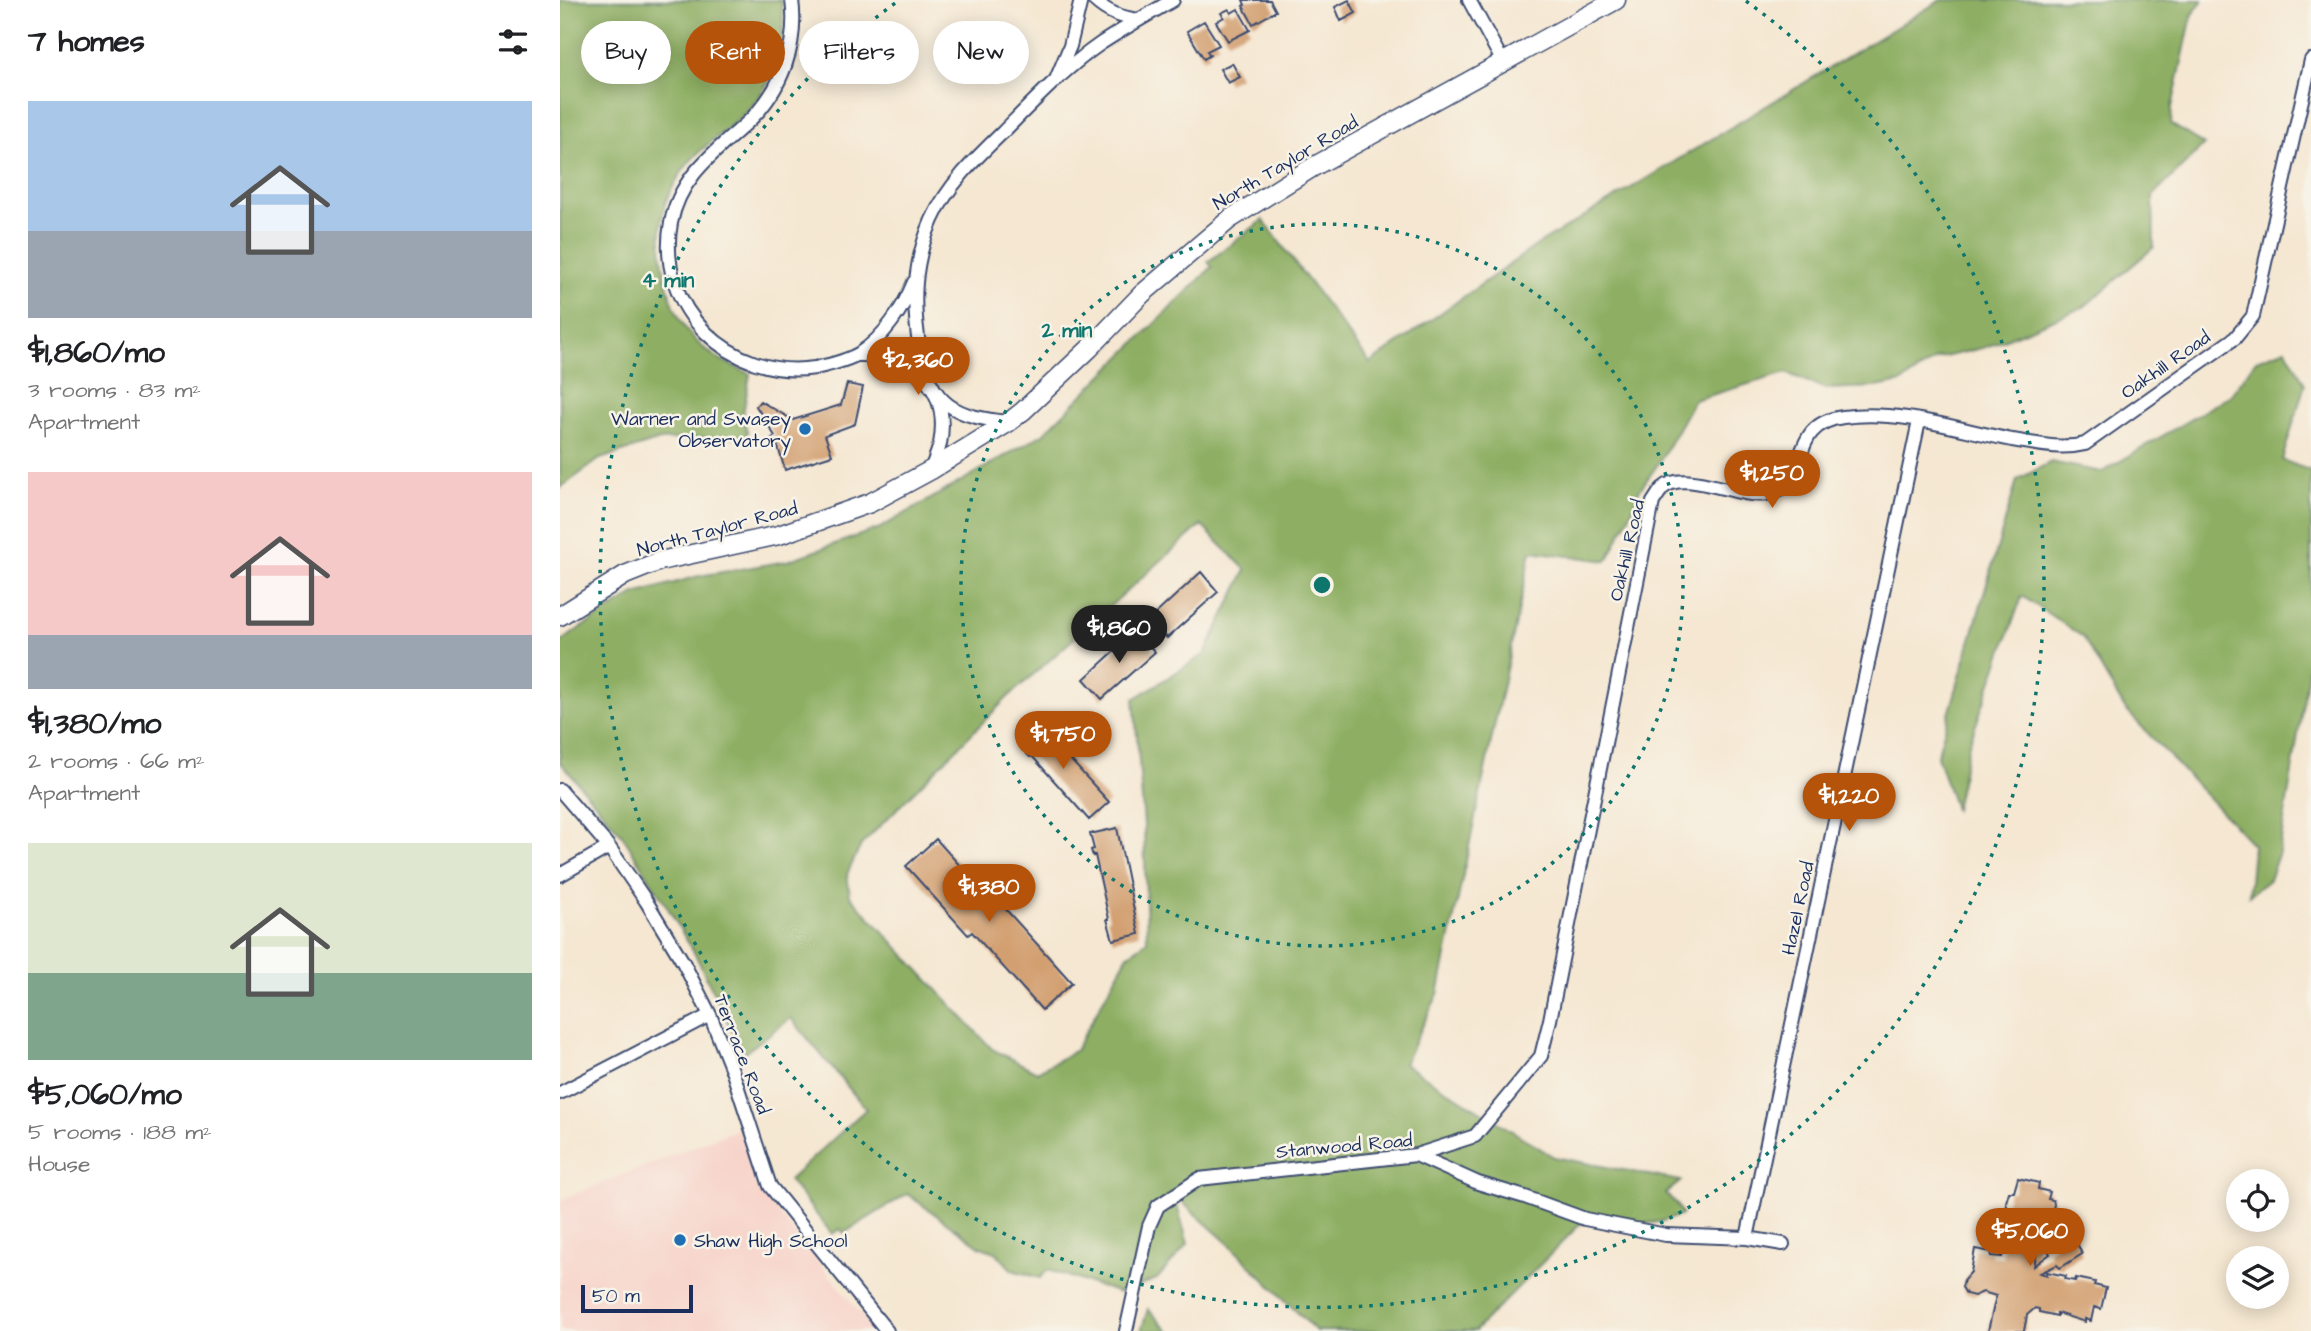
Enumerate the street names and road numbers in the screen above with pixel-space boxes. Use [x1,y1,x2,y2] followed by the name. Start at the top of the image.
[1208,109,1364,218] street label: North Taylor Road
[2116,324,2216,406] street label: Oakhill Road
[634,495,801,565] street label: North Taylor Road
[1603,497,1652,604] street label: Oakhill Road
[1775,859,1822,958] street label: Hazel Road
[706,991,777,1119] street label: Terrace Road
[1275,1127,1414,1166] street label: Stanwood Road

